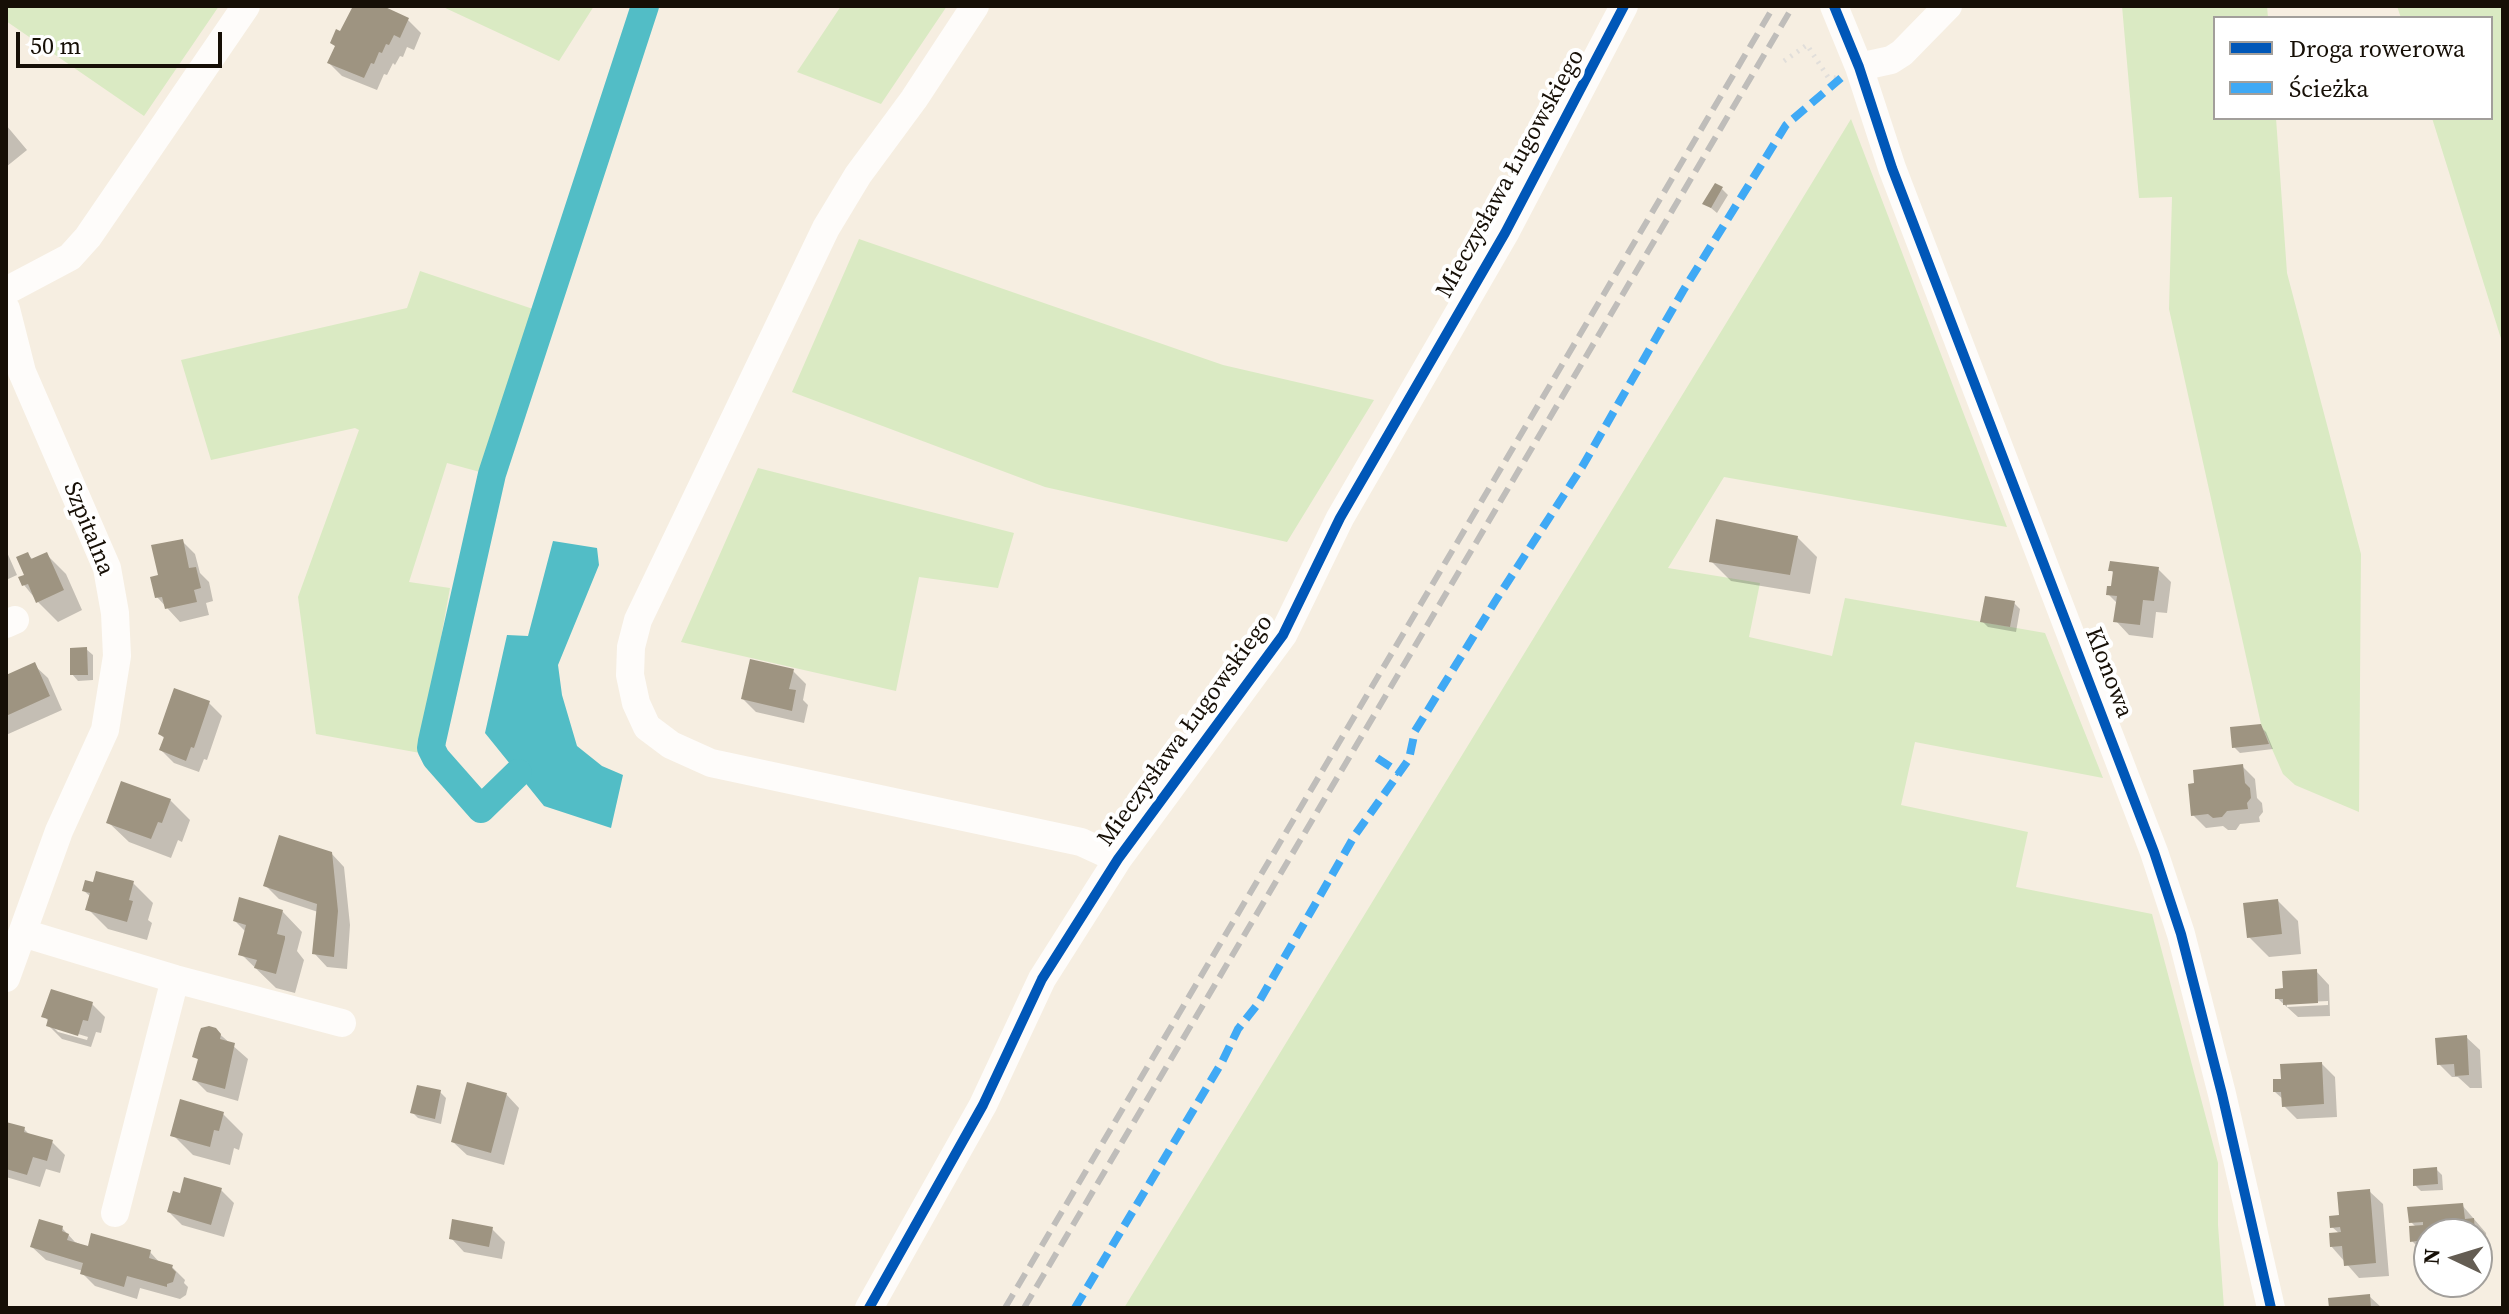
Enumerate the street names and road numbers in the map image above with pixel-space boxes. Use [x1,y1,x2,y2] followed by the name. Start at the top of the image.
[1431,45,1591,303] street label: Mieczysława Ługowskiego
[56,478,120,580] street label: Szpitalna
[1092,610,1280,852] street label: Mieczysława Ługowskiego
[2078,624,2138,722] street label: Klonowa

